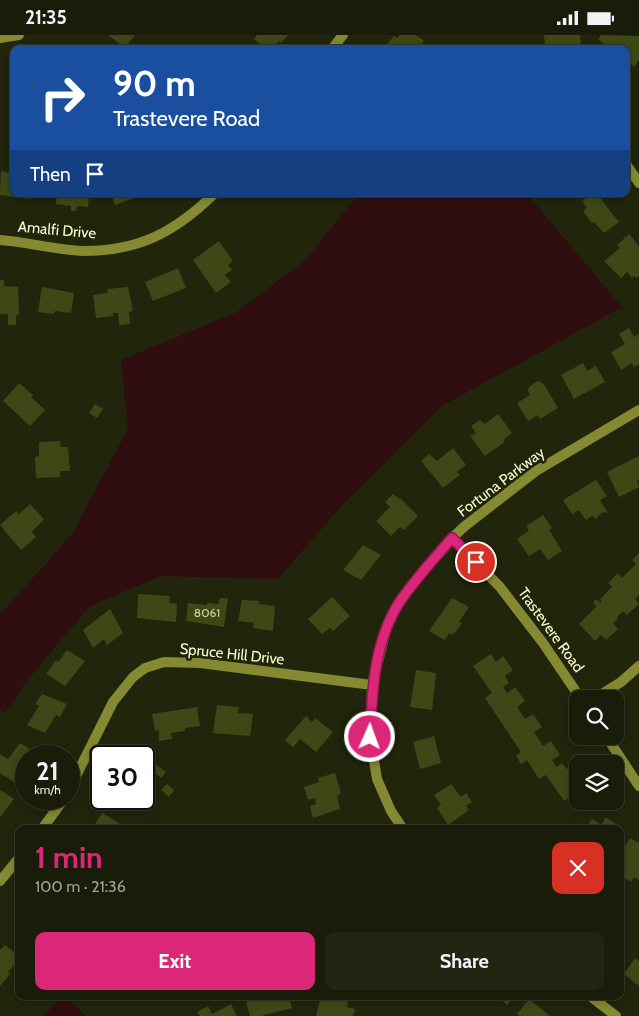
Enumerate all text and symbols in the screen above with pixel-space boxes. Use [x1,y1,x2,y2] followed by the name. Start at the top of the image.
[25,6,67,29] text: 21:35
[113,62,196,105] text: 90 m
[30,65,95,130] icon: right
[113,105,260,132] text: Trastevere Road
[81,160,109,188] icon: arrive
[30,163,71,186] text: Then
[17,218,97,242] street label: Amalfi Drive
[454,443,548,521] street label: Fortuna Parkway
[455,541,497,583] pin
[462,548,490,576] icon: arrive
[514,584,588,676] street label: Trastevere Road
[194,605,220,620] house number: 8061
[179,640,286,668] street label: Spruce Hill Drive
[569,690,624,810] map controls
[569,690,624,745] button: search
[343,710,395,762] position arrow
[90,745,155,810] speed limit sign: 30
[569,755,624,810] button: layers
[36,756,59,786] text: 21
[34,782,61,797] text: km/h
[35,839,103,876] text: 1 min
[552,842,604,894] button: close
[35,877,126,896] text: 100 m · 21:36
[35,932,315,990] button: Exit
[325,932,604,990] button: Share

